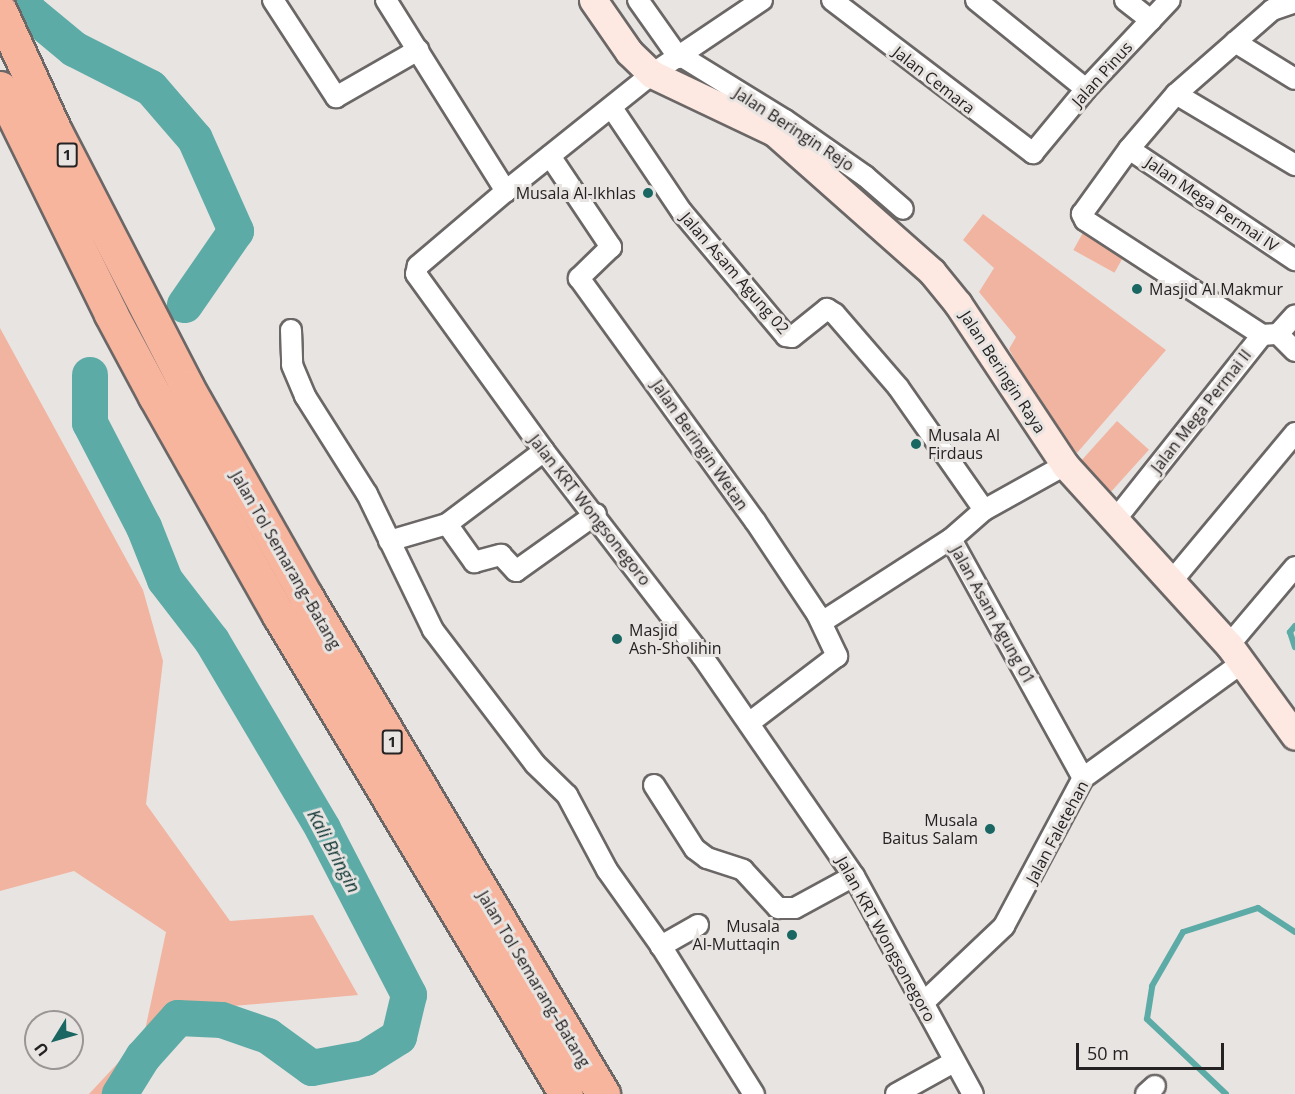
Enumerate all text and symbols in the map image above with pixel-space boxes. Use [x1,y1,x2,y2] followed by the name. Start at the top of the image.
[1068,37,1136,111] street label: Jalan Pinus
[889,42,979,118] street label: Jalan Cemara
[730,83,858,175] street label: Jalan Beringin Rejo
[56,143,78,167] road number: 1
[1142,152,1282,256] street label: Jalan Mega Permai IV
[516,183,636,203] place label: Musala Al-Ikhlas
[641,186,655,200] marker: Musala Al-Ikhlas
[677,208,793,338] street label: Jalan Asam Agung 02
[1149,279,1283,299] place label: Masjid Al Makmur
[1130,282,1144,296] marker: Masjid Al Makmur
[956,307,1050,437] street label: Jalan Beringin Raya
[1147,346,1255,476] street label: Jalan Mega Permai II
[648,376,752,514] street label: Jalan Beringin Wetan
[928,425,1000,463] place label: Musala Al Firdaus
[525,431,655,589] street label: Jalan KRT Wongsonegoro
[909,437,923,451] marker: Musala Al Firdaus
[227,468,345,652] street label: Jalan Tol Semarang–Batang
[947,542,1039,688] street label: Jalan Asam Agung 01
[629,620,722,658] place label: Masjid Ash-Sholihin
[610,632,624,646] marker: Masjid Ash-Sholihin
[382,730,402,754] road number: 1
[1022,777,1092,887] street label: Jalan Faletehan
[303,806,365,896] water label: Kali Bringin
[882,810,978,848] place label: Musala Baitus Salam
[983,822,997,836] marker: Musala Baitus Salam
[832,853,940,1025] street label: Jalan KRT Wongsonegoro
[474,887,594,1071] street label: Jalan Tol Semarang–Batang
[693,916,780,954] place label: Musala Al-Muttaqin
[785,928,799,942] marker: Musala Al-Muttaqin
[24,1010,84,1070] north arrow
[1079,1031,1228,1069] scale bar
[29,1038,54,1061] text: U
[1087,1041,1129,1065] text: 50 m

